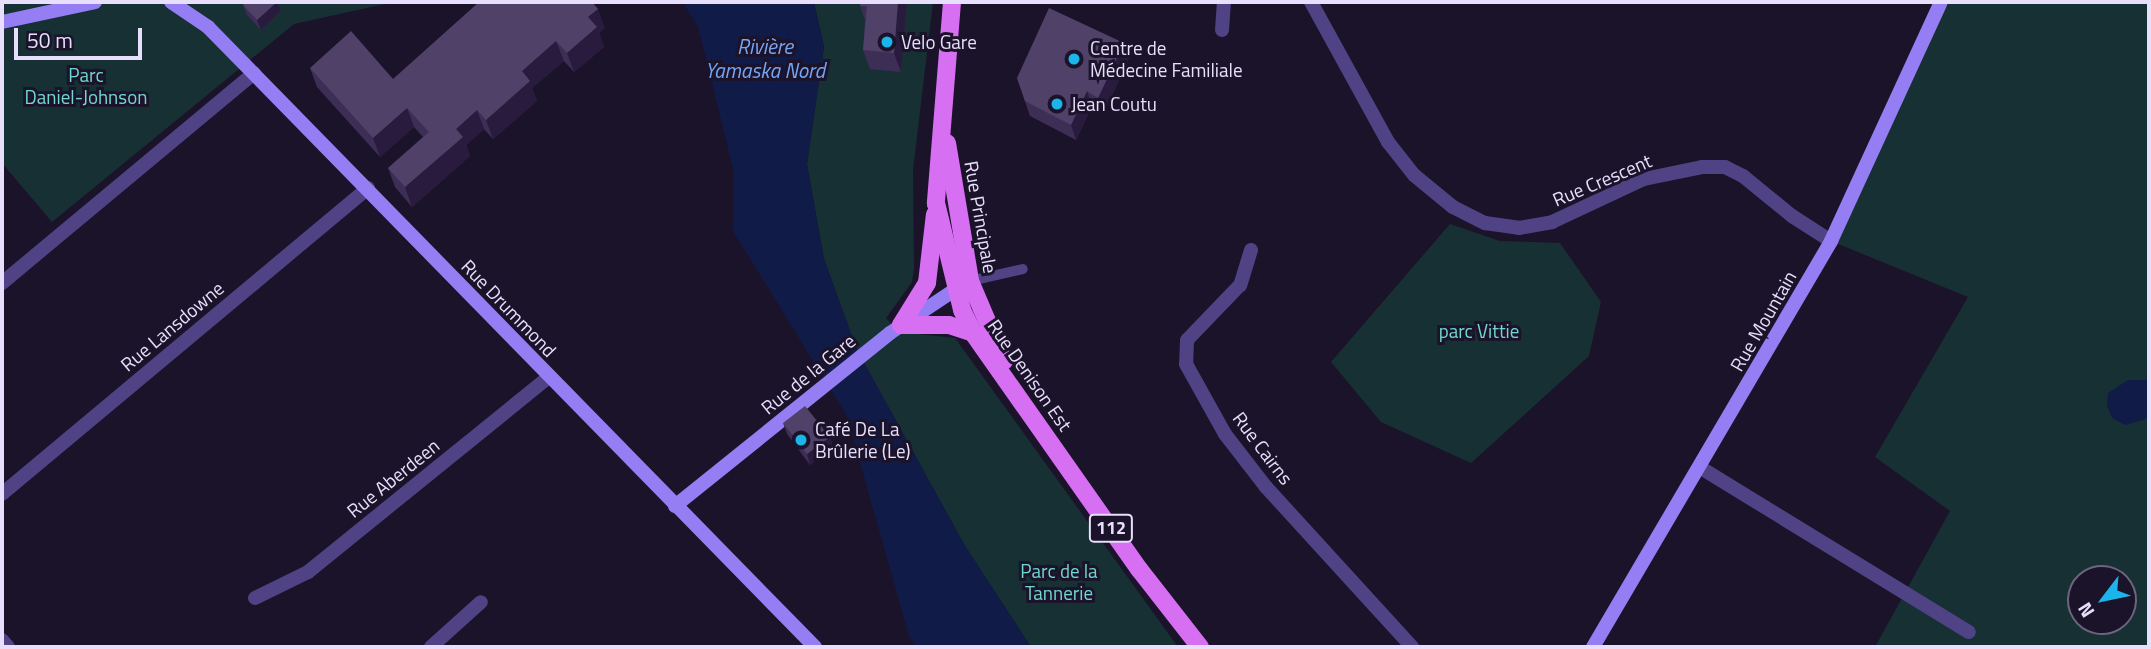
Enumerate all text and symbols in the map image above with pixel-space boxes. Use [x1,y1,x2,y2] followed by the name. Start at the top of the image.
[18,14,145,58] scale bar
[27,24,73,56] text: 50 m
[901,31,977,53] place label: Velo Gare
[705,33,825,83] water label: Rivière Yamaska Nord
[879,34,895,50] marker: Velo Gare
[1090,37,1243,81] place label: Centre de Médecine Familiale
[1064,49,1084,69] marker: Centre de Médecine Familiale
[25,64,147,108] park label: Parc Daniel-Johnson
[1071,93,1157,115] place label: Jean Coutu
[1049,96,1065,112] marker: Jean Coutu
[1549,149,1655,211] street label: Rue Crescent
[960,159,1002,275] street label: Rue Principale
[457,255,561,361] street label: Rue Drummond
[1725,267,1801,375] street label: Rue Mountain
[116,276,228,376] street label: Rue Lansdowne
[983,315,1077,435] street label: Rue Denison Est
[1439,320,1519,342] park label: parc Vittie
[756,329,860,419] street label: Rue de la Gare
[1228,407,1298,489] street label: Rue Cairns
[815,418,910,462] place label: Café De La Brûlerie (Le)
[793,432,809,448] marker: Café De La Brûlerie (Le)
[342,434,444,522] street label: Rue Aberdeen
[1088,514,1134,542] road number: 112
[1020,560,1098,604] park label: Parc de la Tannerie
[2067,565,2137,635] north arrow
[2070,597,2101,624] text: N

